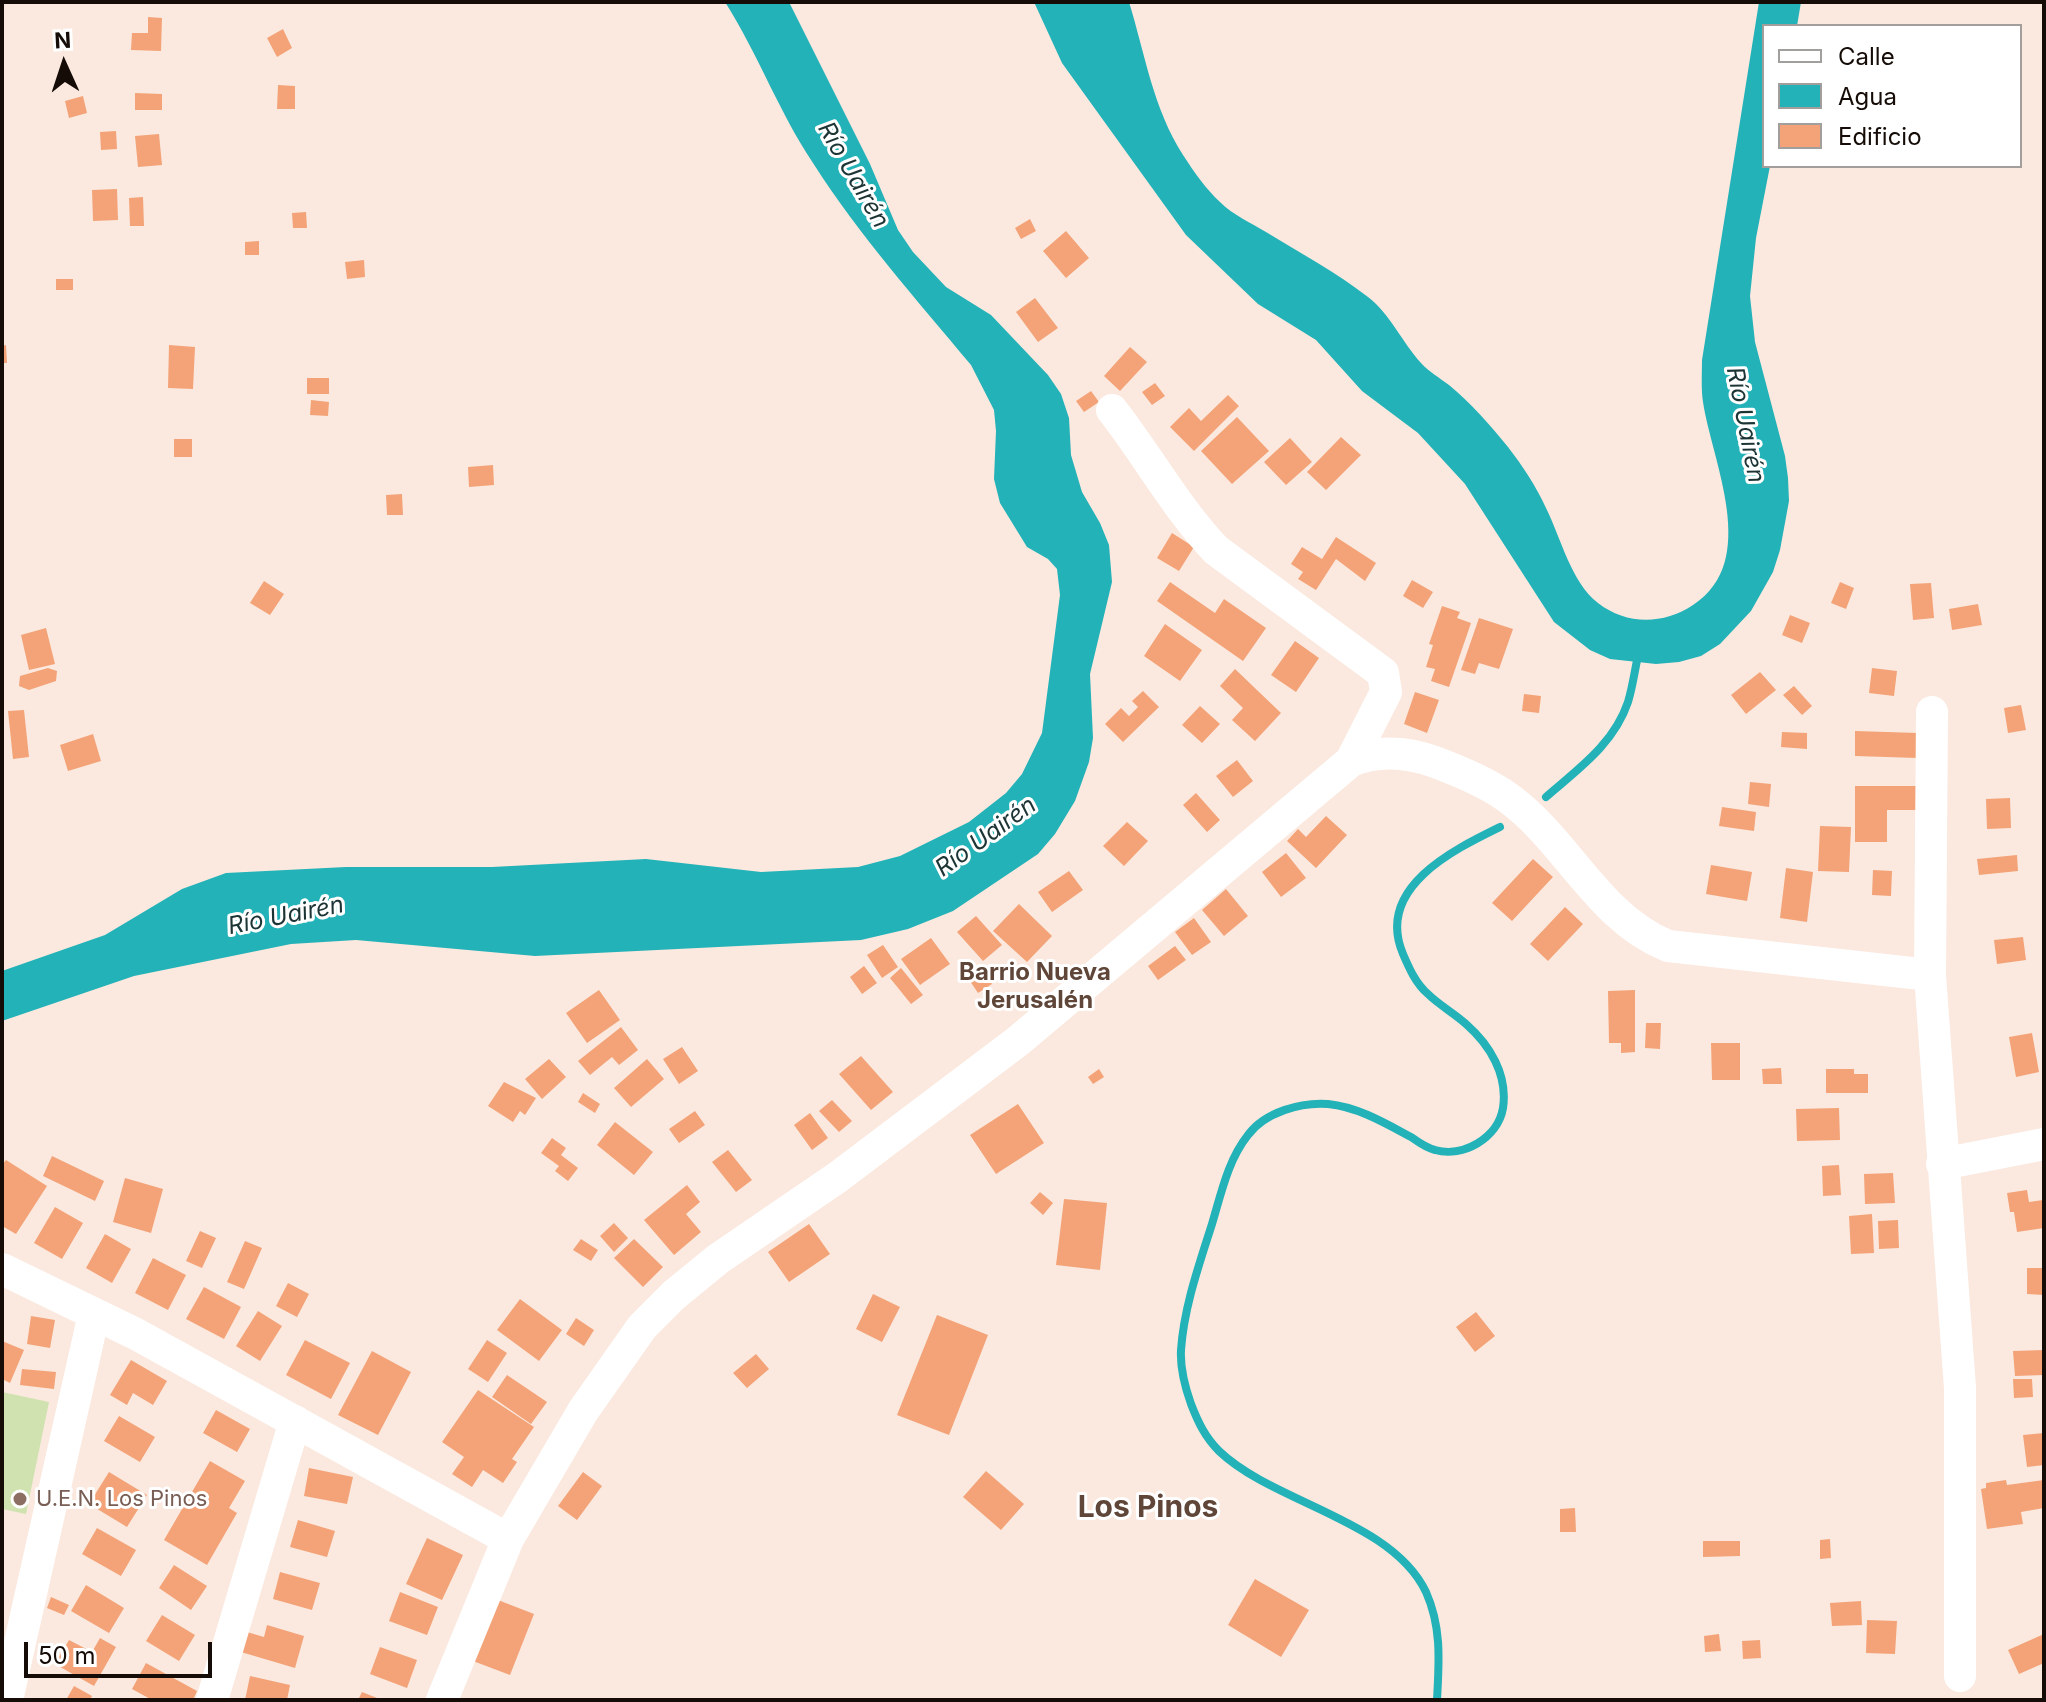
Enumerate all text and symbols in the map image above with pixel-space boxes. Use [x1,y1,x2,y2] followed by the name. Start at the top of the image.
[24,24,104,104] north arrow
[1762,24,2022,168] legend
[54,27,72,53] text: N
[1838,42,1895,71] text: Calle
[1838,82,1897,111] text: Agua
[811,117,895,233] water label: Río Uairén
[1838,122,1922,151] text: Edificio
[1720,365,1770,485] water label: Río Uairén
[930,791,1042,883] water label: Río Uairén
[226,891,346,941] water label: Río Uairén
[959,959,1111,1015] district label: Barrio Nueva Jerusalén
[36,1486,207,1512] place label: U.E.N. Los Pinos
[11,1490,29,1508] marker: U.E.N. Los Pinos
[1078,1490,1218,1526] district label: Los Pinos
[28,1626,216,1676] scale bar
[38,1641,96,1670] text: 50 m

